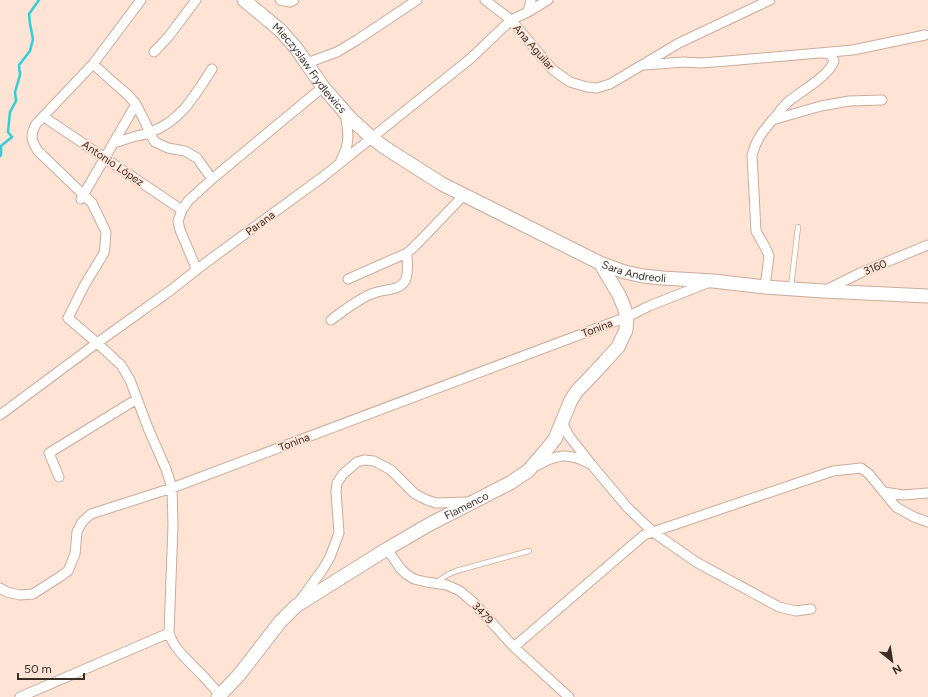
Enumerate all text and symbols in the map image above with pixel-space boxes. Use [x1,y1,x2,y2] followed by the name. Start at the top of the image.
[270,20,349,116] street label: Mieczyslaw Frydlewics
[510,22,557,73] street label: Ana Aguilar
[79,138,146,189] street label: Antonio López
[243,208,277,238] street label: Parana
[862,257,889,278] street label: 3160
[600,258,666,285] street label: Sara Andreoli
[580,317,615,340] street label: Tonina
[277,431,312,454] street label: Tonina
[442,489,491,523] street label: Flamenco
[469,600,496,627] street label: 3479
[872,641,912,681] north arrow
[18,655,84,681] scale bar
[890,661,904,677] text: N
[24,662,52,676] text: 50 m

